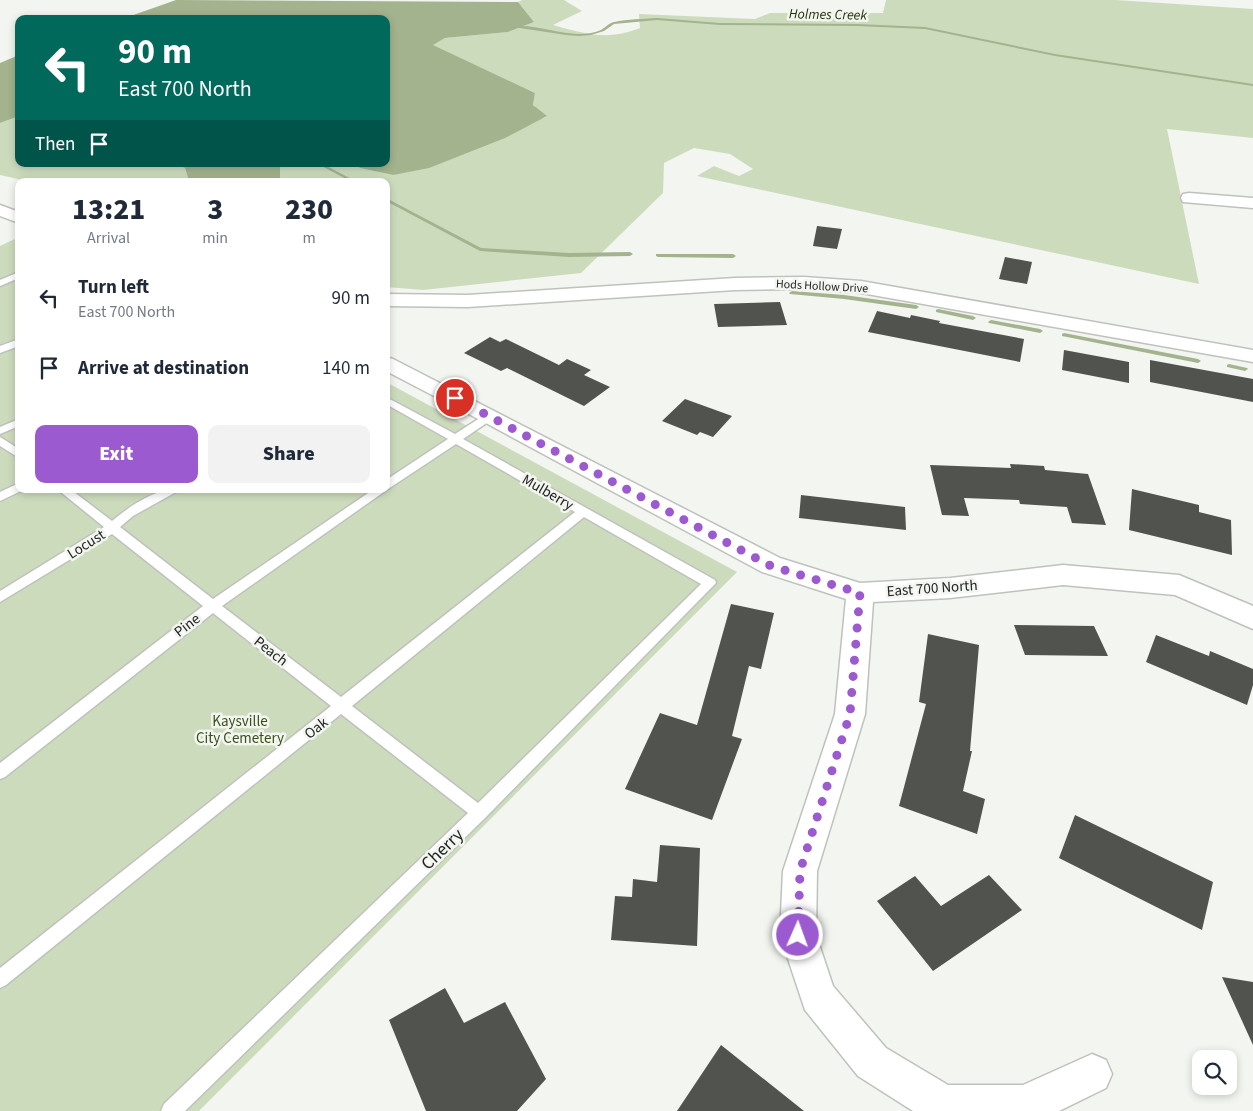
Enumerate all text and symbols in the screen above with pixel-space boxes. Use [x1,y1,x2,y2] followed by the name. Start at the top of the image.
[789,4,868,26] water label: Holmes Creek
[118,27,192,77] text: 90 m
[35,35,100,100] icon: left
[118,73,252,105] text: East 700 North
[85,130,113,158] icon: arrive
[35,131,75,158] text: Then
[72,188,145,231] text: 13:21
[207,188,223,231] text: 3
[285,188,333,231] text: 230
[87,227,130,249] text: Arrival
[202,227,228,249] text: min
[302,227,316,249] text: m
[78,274,149,301] text: Turn left
[775,276,869,297] street label: Hods Hollow Drive
[35,284,63,312] icon: left
[332,285,370,312] text: 90 m
[78,301,175,323] text: East 700 North
[35,354,63,382] icon: arrive
[78,355,249,382] text: Arrive at destination
[322,355,370,382] text: 140 m
[434,377,476,419] pin
[441,384,469,412] icon: arrive
[35,425,198,483] button: Exit
[208,425,370,483] button: Share
[518,469,577,516] street label: Mulberry
[63,525,109,564] street label: Locust
[886,575,978,602] street label: East 700 North
[170,609,205,642] street label: Pine
[249,631,292,671] street label: Peach
[196,711,284,749] park label: Kaysville City Cemetery
[300,712,333,744] street label: Oak
[416,822,470,876] street label: Cherry
[771,908,823,960] position arrow
[1192,1050,1237,1095] map controls
[1192,1050,1237,1095] button: search

